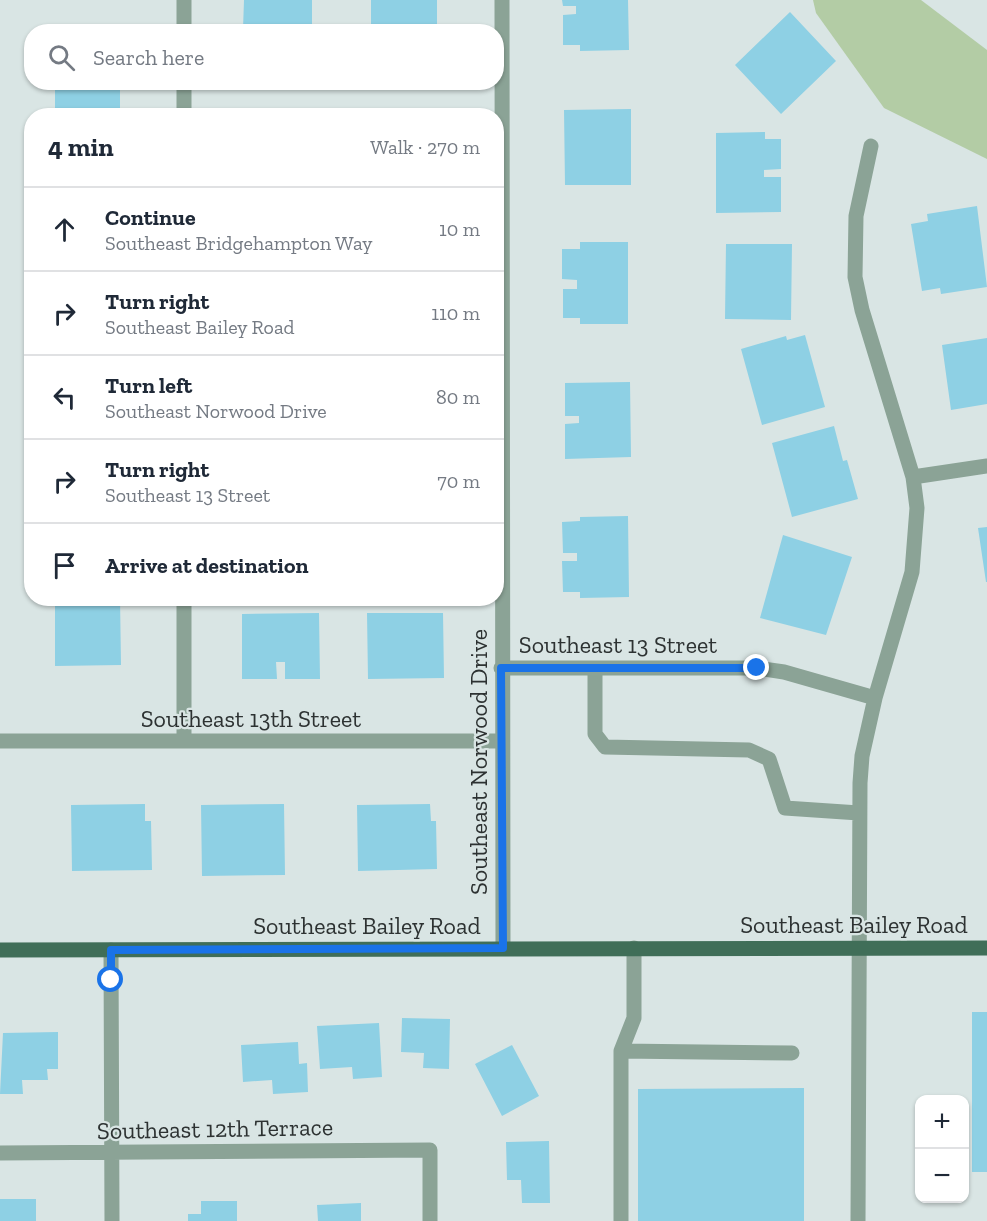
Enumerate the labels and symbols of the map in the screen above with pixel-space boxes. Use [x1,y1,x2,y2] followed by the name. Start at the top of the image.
[464,629,493,895] street label: Southeast Norwood Drive
[519,630,717,659] street label: Southeast 13 Street
[743,654,769,680] route end
[141,704,361,733] street label: Southeast 13th Street
[740,910,968,939] street label: Southeast Bailey Road
[253,911,481,940] street label: Southeast Bailey Road
[97,966,123,992] route start
[97,1112,333,1145] street label: Southeast 12th Terrace

